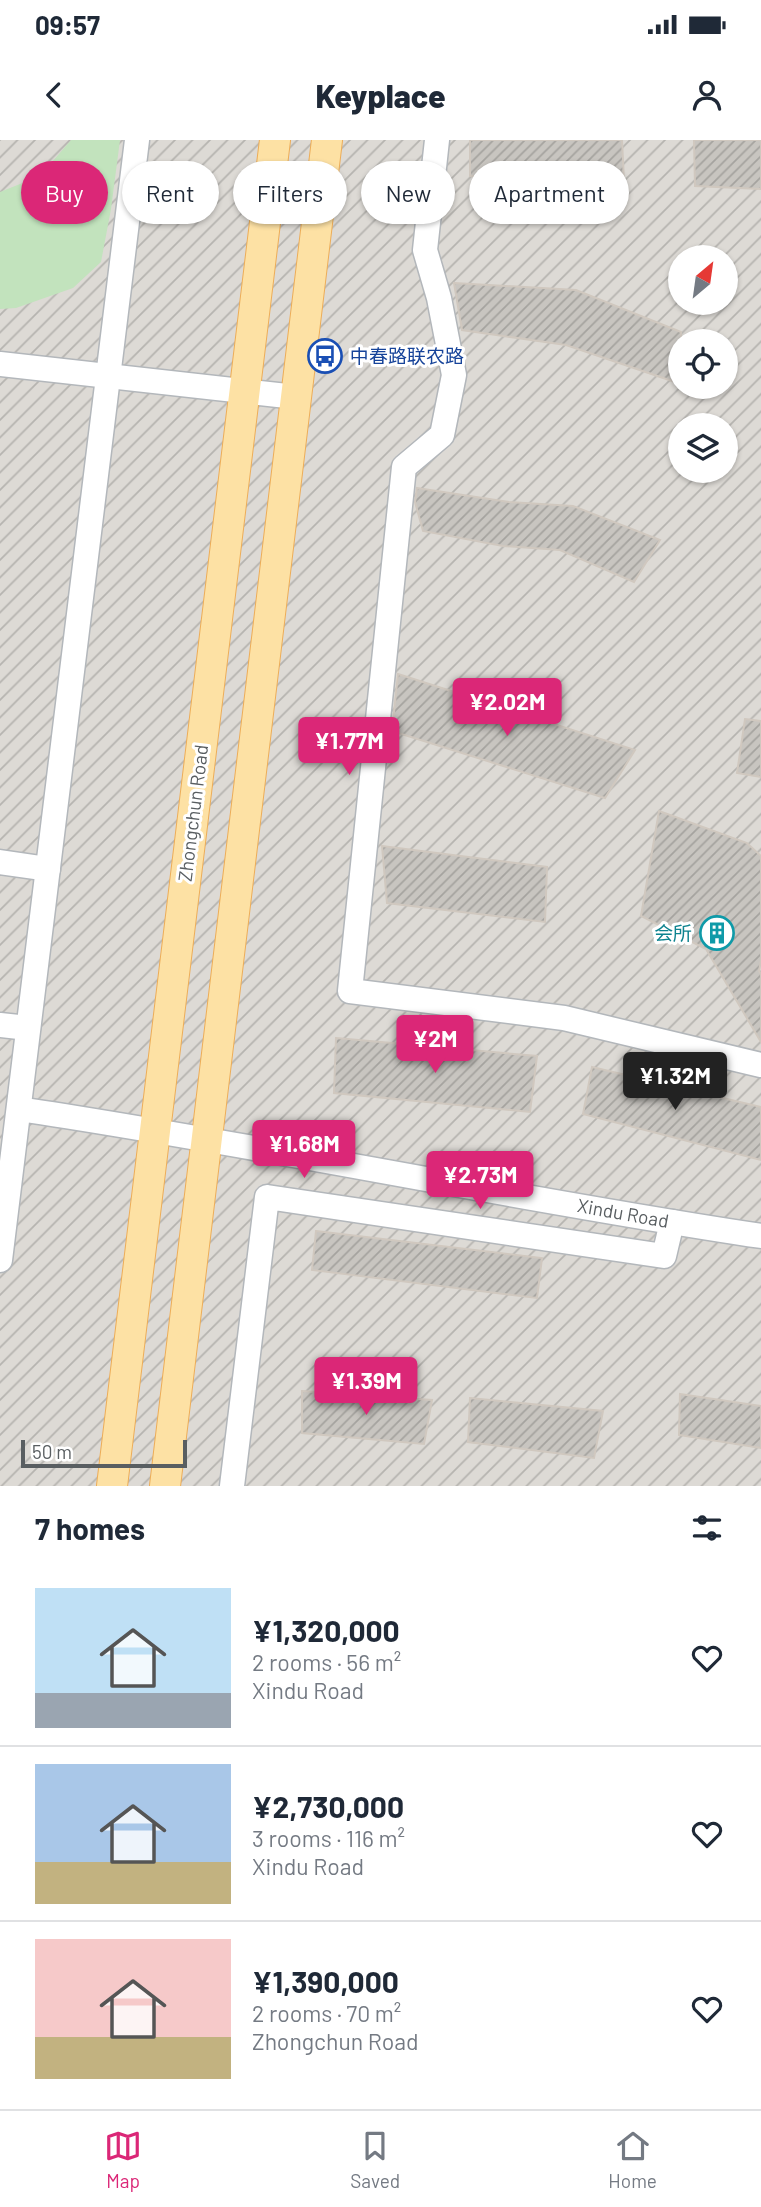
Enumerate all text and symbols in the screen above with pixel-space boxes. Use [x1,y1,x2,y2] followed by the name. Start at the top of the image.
[35,9,100,40] text: 09:57
[35,76,73,114] icon: back
[315,76,446,114] text: Keyplace
[688,76,726,114] icon: person
[21,161,108,224] chip: Buy
[122,161,219,224] chip: Rent
[233,161,347,224] chip: Filters
[361,161,455,224] chip: New
[469,161,629,224] chip: Apartment
[668,245,738,315] north arrow
[668,245,738,483] map controls
[668,329,738,399] button: locate
[306,337,344,375] bus stop icon: 中春路联农路
[350,344,464,367] place label: 中春路联农路
[668,413,738,483] button: layers
[450,678,564,738] pin: ¥2.02M
[469,687,545,715] text: ¥2.02M
[292,718,406,777] pin: ¥1.77M
[314,726,384,754] text: ¥1.77M
[173,743,212,883] street label: Zhongchun Road
[698,914,736,952] building icon: 会所
[654,921,692,944] place label: 会所
[401,1016,469,1075] pin: ¥2M
[412,1024,458,1052] text: ¥2M
[618,1052,732,1112] pin: ¥1.32M
[639,1061,711,1089] text: ¥1.32M
[247,1121,361,1180] pin: ¥1.68M
[268,1129,340,1157] text: ¥1.68M
[423,1152,537,1211] pin: ¥2.73M
[442,1160,518,1188] text: ¥2.73M
[576,1193,671,1232] street label: Xindu Road
[309,1358,423,1417] pin: ¥1.39M
[330,1366,402,1394] text: ¥1.39M
[21,1437,187,1469] scale bar
[32,1440,72,1463] text: 50 m
[688,1509,726,1547] icon: filters
[35,1510,145,1546] text: 7 homes
[252,1612,400,1648] text: ¥1,320,000
[91,1616,175,1700] icon: home
[688,1639,726,1677] icon: heart
[252,1648,401,1676] text: 2 rooms · 56 m²
[252,1676,364,1704] text: Xindu Road
[252,1788,404,1824] text: ¥2,730,000
[91,1792,175,1876] icon: home
[688,1815,726,1853] icon: heart
[252,1824,405,1852] text: 3 rooms · 116 m²
[252,1852,364,1880] text: Xindu Road
[252,1963,399,1999] text: ¥1,390,000
[91,1967,175,2051] icon: home
[688,1990,726,2028] icon: heart
[252,1999,401,2027] text: 2 rooms · 70 m²
[252,2027,419,2055] text: Zhongchun Road
[104,2127,142,2192] tab: Map
[350,2127,400,2192] tab: Saved
[608,2127,657,2192] tab: Home

